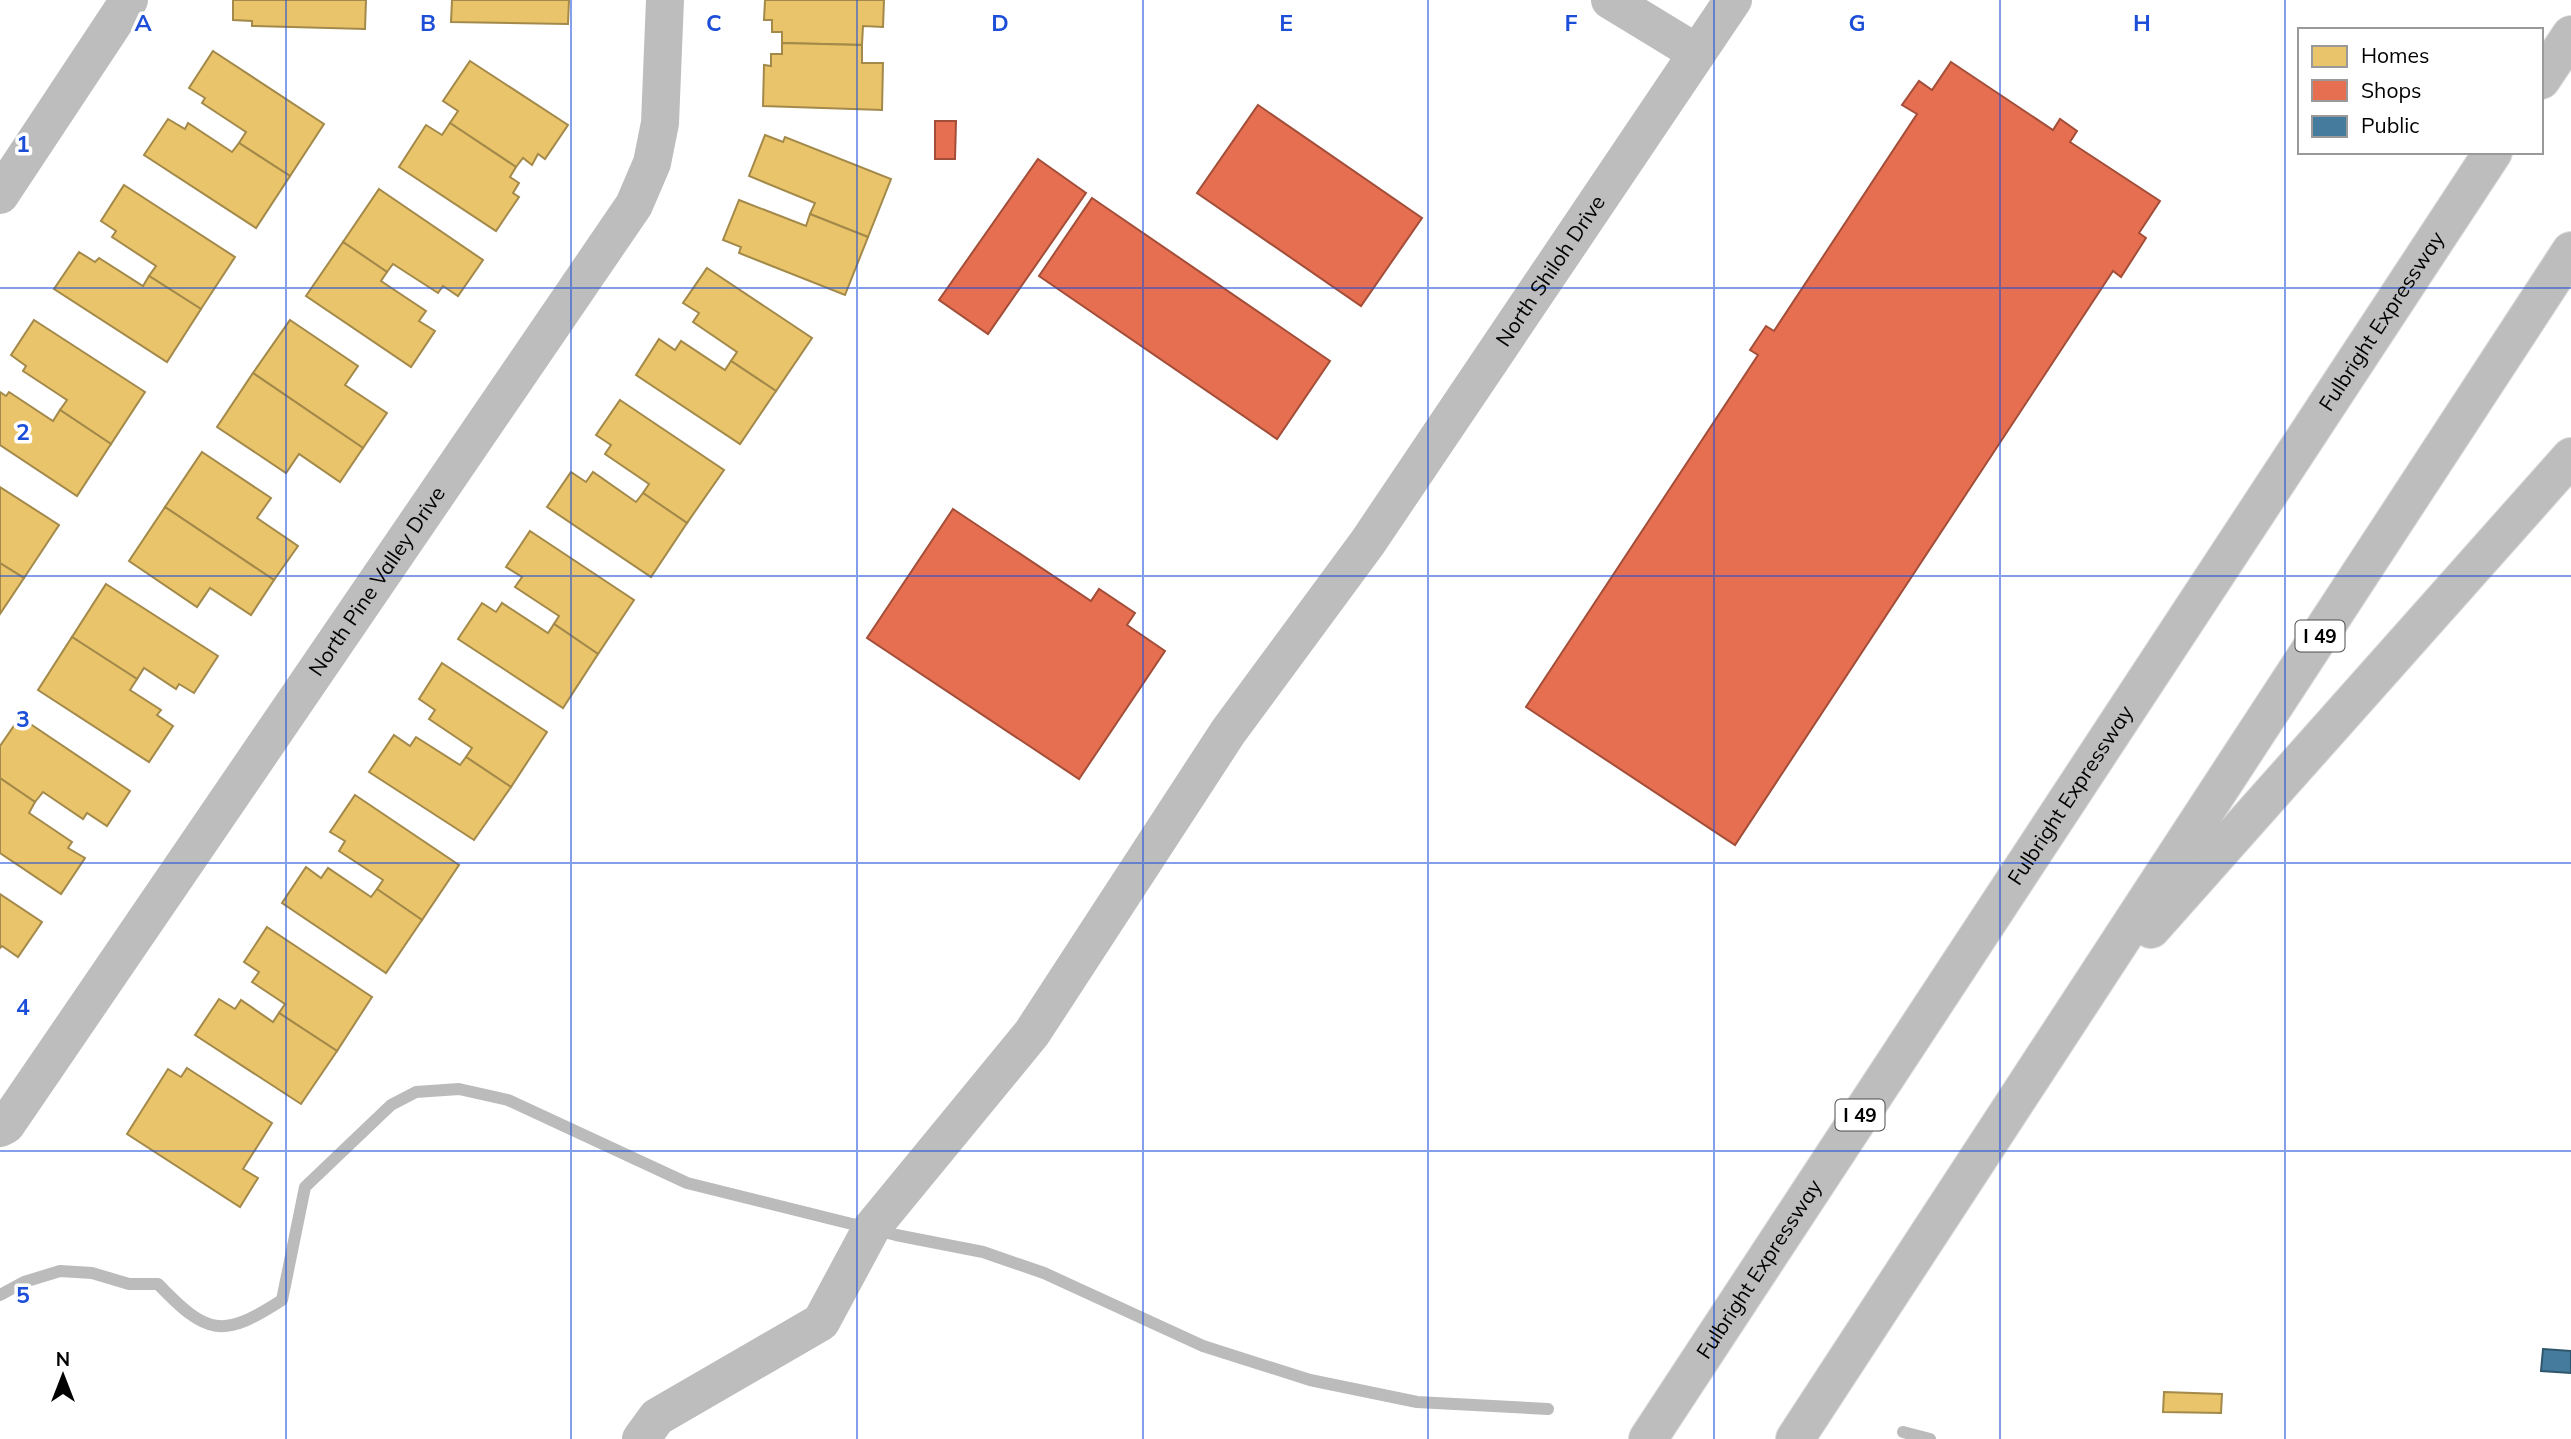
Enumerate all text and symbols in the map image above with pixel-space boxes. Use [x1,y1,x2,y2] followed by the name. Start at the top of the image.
[134,8,152,37] text: A
[420,8,436,37] text: B
[706,8,722,37] text: C
[991,8,1009,37] text: D
[1279,8,1293,37] text: E
[1564,8,1578,37] text: F
[1848,8,1866,37] text: G
[2133,8,2151,37] text: H
[2298,28,2543,154] legend
[2361,42,2429,68] text: Homes
[2361,77,2421,103] text: Shops
[2361,112,2420,138] text: Public
[16,129,30,158] text: 1
[1490,190,1610,351] street label: North Shiloh Drive
[2313,226,2449,415] street label: Fulbright Expressway
[16,417,30,446] text: 2
[303,481,450,680] street label: North Pine Valley Drive
[2296,621,2344,652] road number: I 49
[2001,700,2138,889] street label: Fulbright Expressway
[16,704,30,733] text: 3
[16,992,30,1021] text: 4
[1836,1100,1884,1130] road number: I 49
[1690,1174,1827,1363] street label: Fulbright Expressway
[16,1280,30,1309] text: 5
[28,1341,98,1411] north arrow
[56,1347,70,1371] text: N

